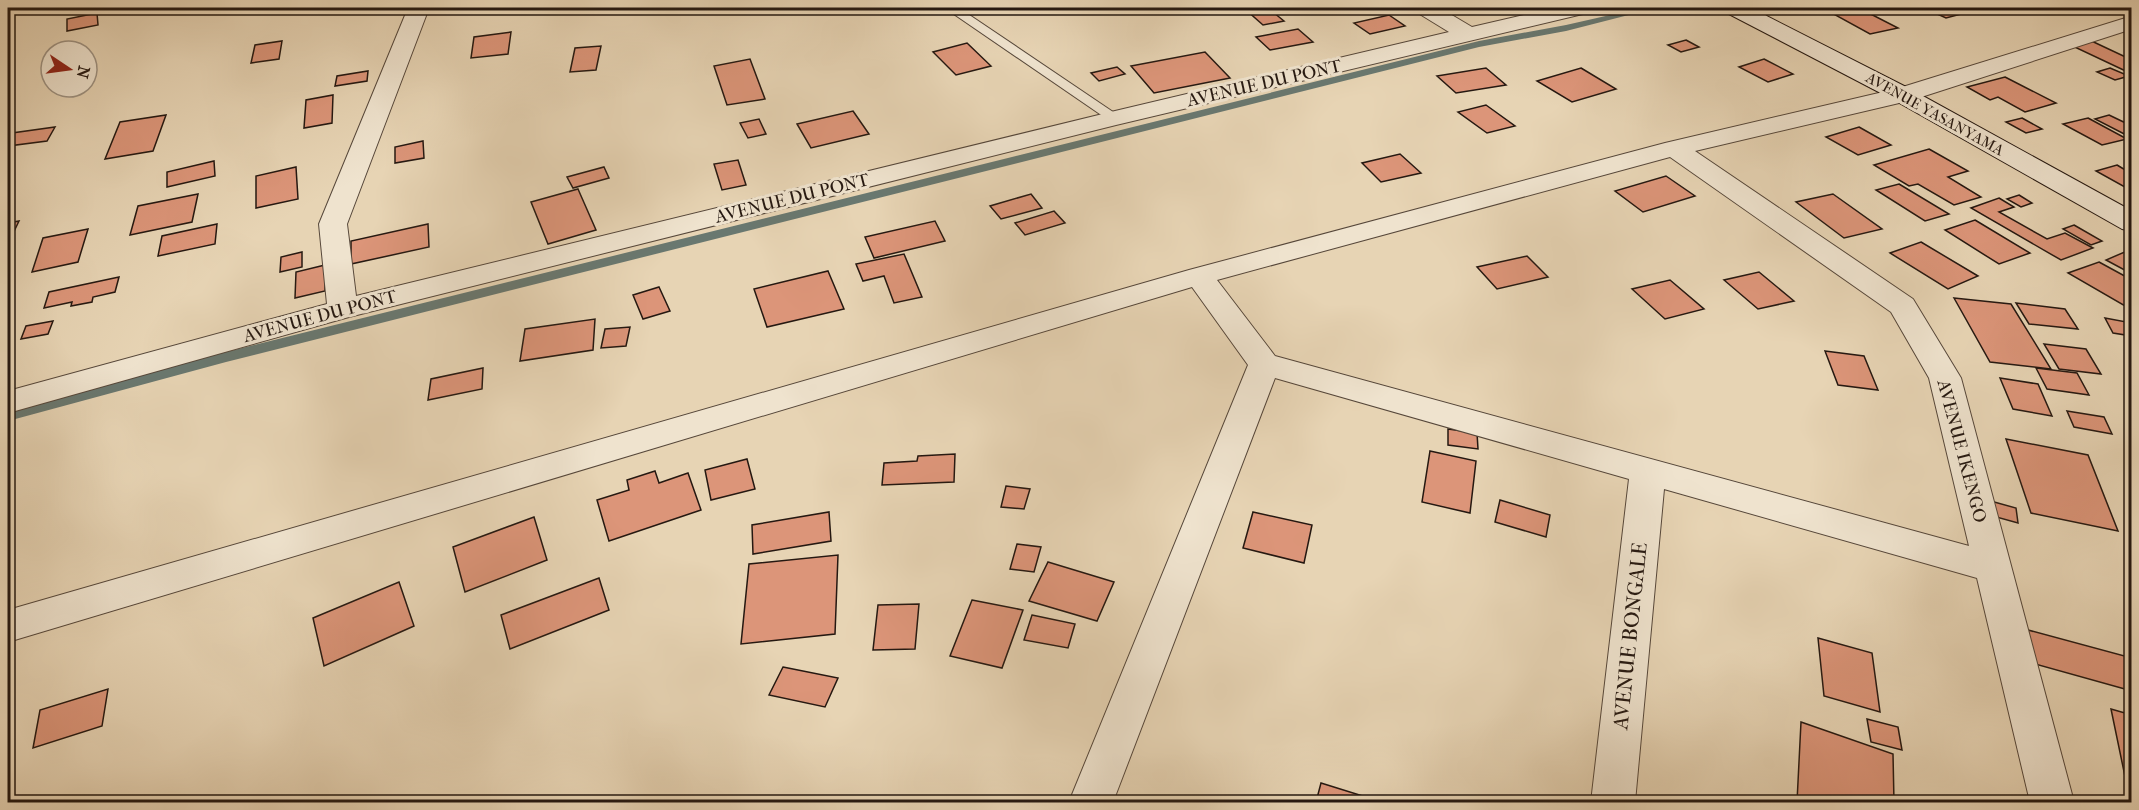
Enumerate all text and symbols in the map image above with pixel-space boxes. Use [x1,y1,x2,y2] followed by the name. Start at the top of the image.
[39,39,99,99] north arrow
[1184,55,1344,112] street label: AVENUE DU PONT
[72,64,94,81] text: N
[1862,68,2007,160] street label: AVENUE YASANYAMA
[712,169,872,228] street label: AVENUE DU PONT
[240,286,400,347] street label: AVENUE DU PONT
[1932,376,1991,525] street label: AVENUE IKENGO
[1608,541,1652,732] street label: AVENUE BONGALE

